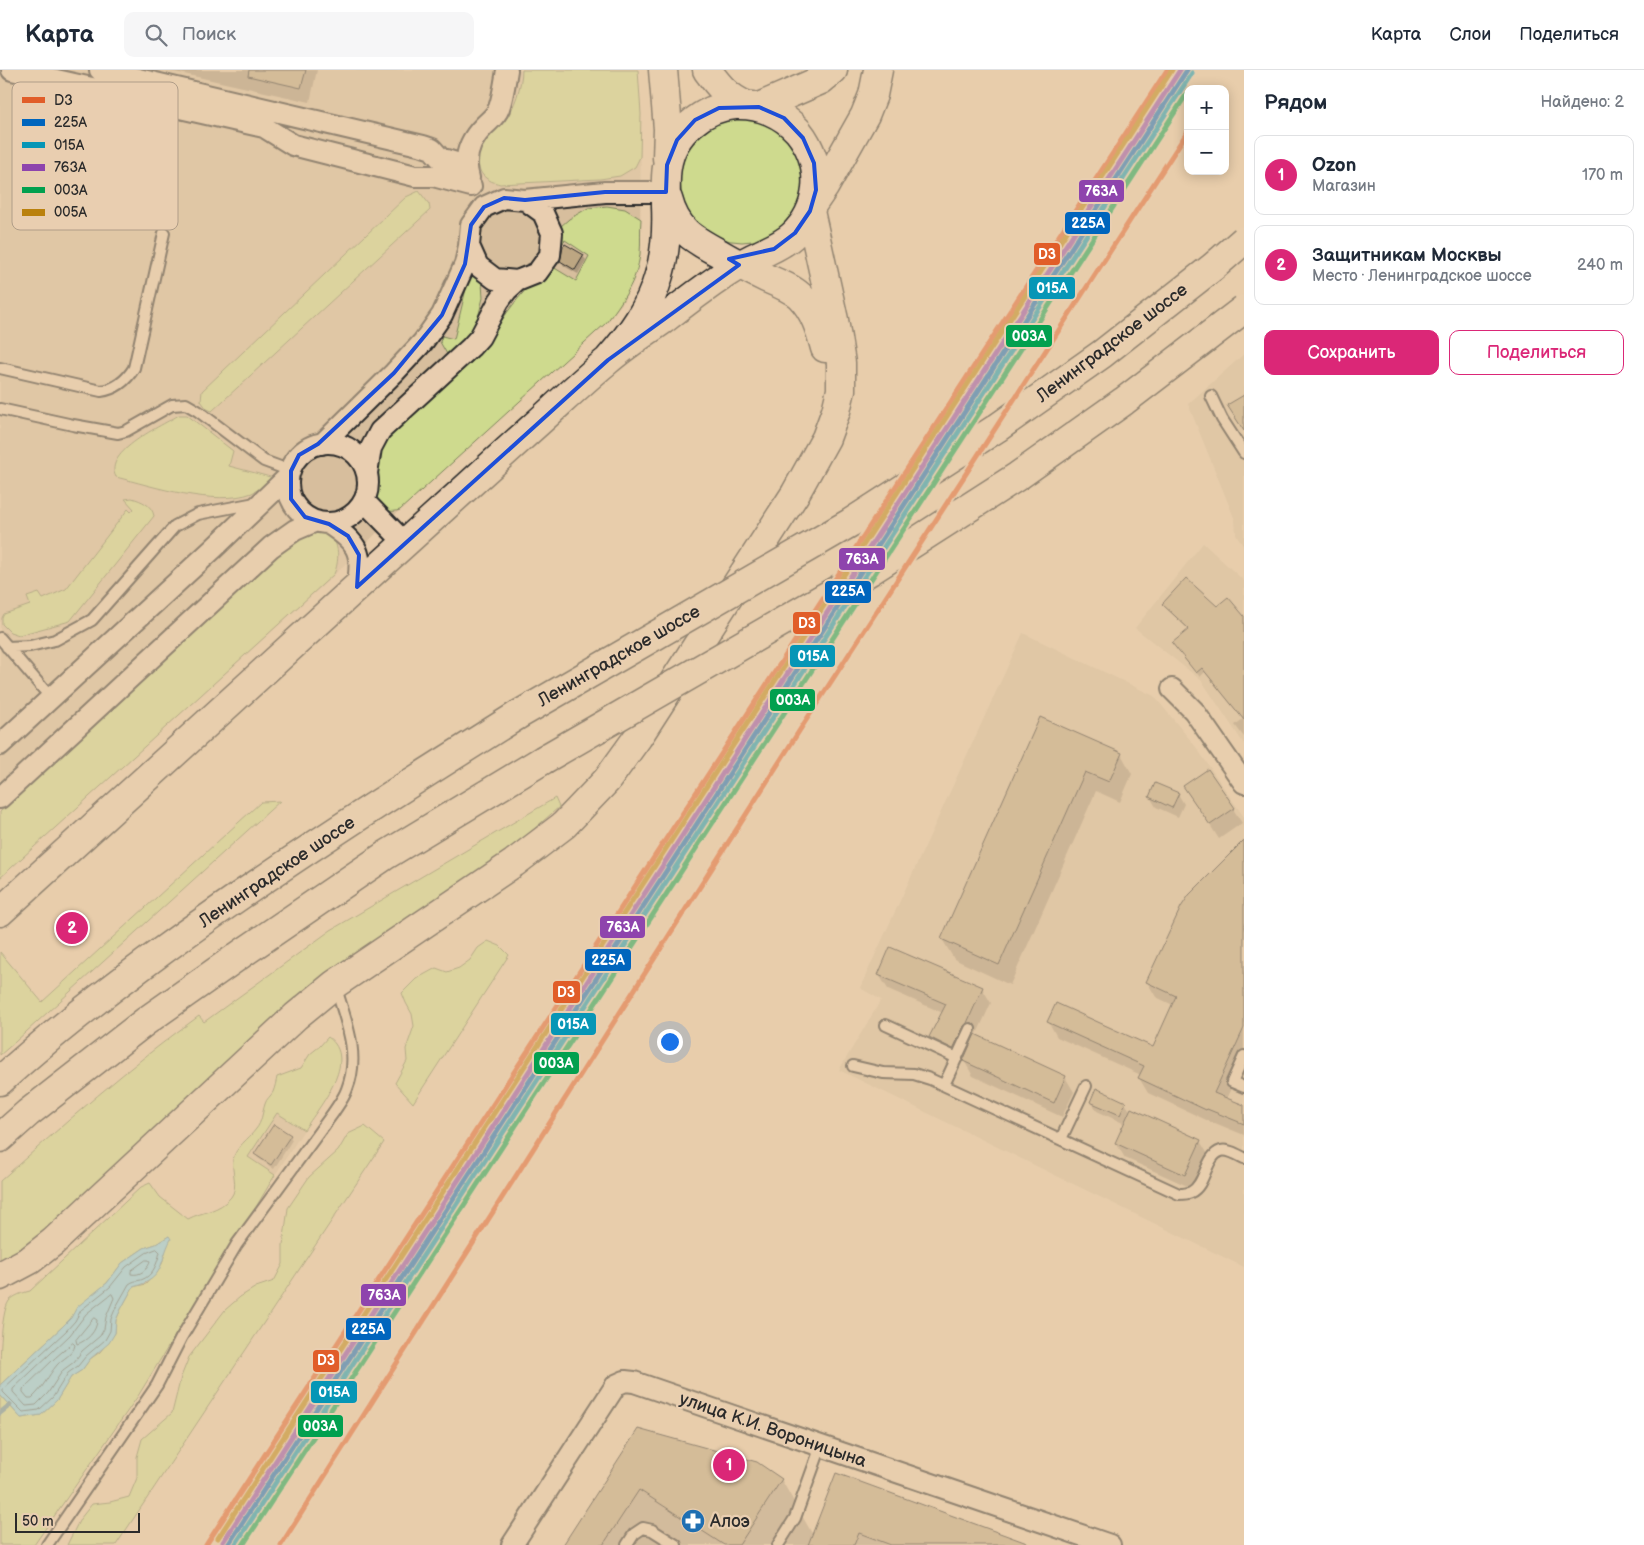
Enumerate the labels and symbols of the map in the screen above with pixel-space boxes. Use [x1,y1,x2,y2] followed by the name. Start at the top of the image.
[12,82,178,230] legend
[54,92,73,109] text: D3
[54,114,88,131] text: 225А
[54,137,85,154] text: 015А
[54,159,87,176] text: 763А
[1078,179,1125,203] line badge: 763А
[54,182,88,199] text: 003А
[1084,183,1118,200] text: 763А
[54,204,87,221] text: 005А
[1064,211,1111,235] line badge: 225А
[1071,215,1105,232] text: 225А
[1033,242,1061,266] line badge: D3
[1038,246,1056,263] text: D3
[1028,276,1076,300] line badge: 015А
[1031,279,1192,407] street label: Ленинградское шоссе
[1036,280,1068,297] text: 015А
[1005,324,1053,348] line badge: 003А
[1012,328,1046,345] text: 003А
[838,547,886,571] line badge: 763А
[845,551,879,568] text: 763А
[824,580,872,604] line badge: 225А
[831,583,865,600] text: 225А
[533,601,704,712] street label: Ленинградское шоссе
[792,611,821,635] line badge: D3
[798,615,816,632] text: D3
[789,644,836,668] line badge: 015А
[797,648,829,665] text: 015А
[769,688,816,712] line badge: 003А
[776,692,810,709] text: 003А
[194,812,359,933] street label: Ленинградское шоссе
[56,909,88,947] pin: 2
[599,915,646,939] line badge: 763А
[606,919,640,936] text: 763А
[584,948,632,972] line badge: 225А
[591,952,625,969] text: 225А
[552,980,581,1004] line badge: D3
[557,984,575,1001] text: D3
[550,1012,597,1036] line badge: 015А
[557,1016,589,1033] text: 015А
[657,1029,683,1055] your location
[533,1051,580,1075] line badge: 003А
[539,1055,573,1072] text: 003А
[360,1283,407,1307] line badge: 763А
[367,1287,401,1304] text: 763А
[345,1317,392,1341] line badge: 225А
[351,1321,385,1338] text: 225А
[312,1349,340,1373] line badge: D3
[317,1352,335,1369] text: D3
[310,1380,358,1404] line badge: 015А
[318,1384,350,1401] text: 015А
[677,1388,870,1472] street label: улица К.И. Вороницына
[297,1414,344,1438] line badge: 003А
[303,1418,337,1435] text: 003А
[713,1446,745,1484] pin: 1
[680,1508,706,1534] pharmacy icon: Алоэ
[15,1510,140,1533] scale bar
[709,1511,750,1532] place label: Алоэ

